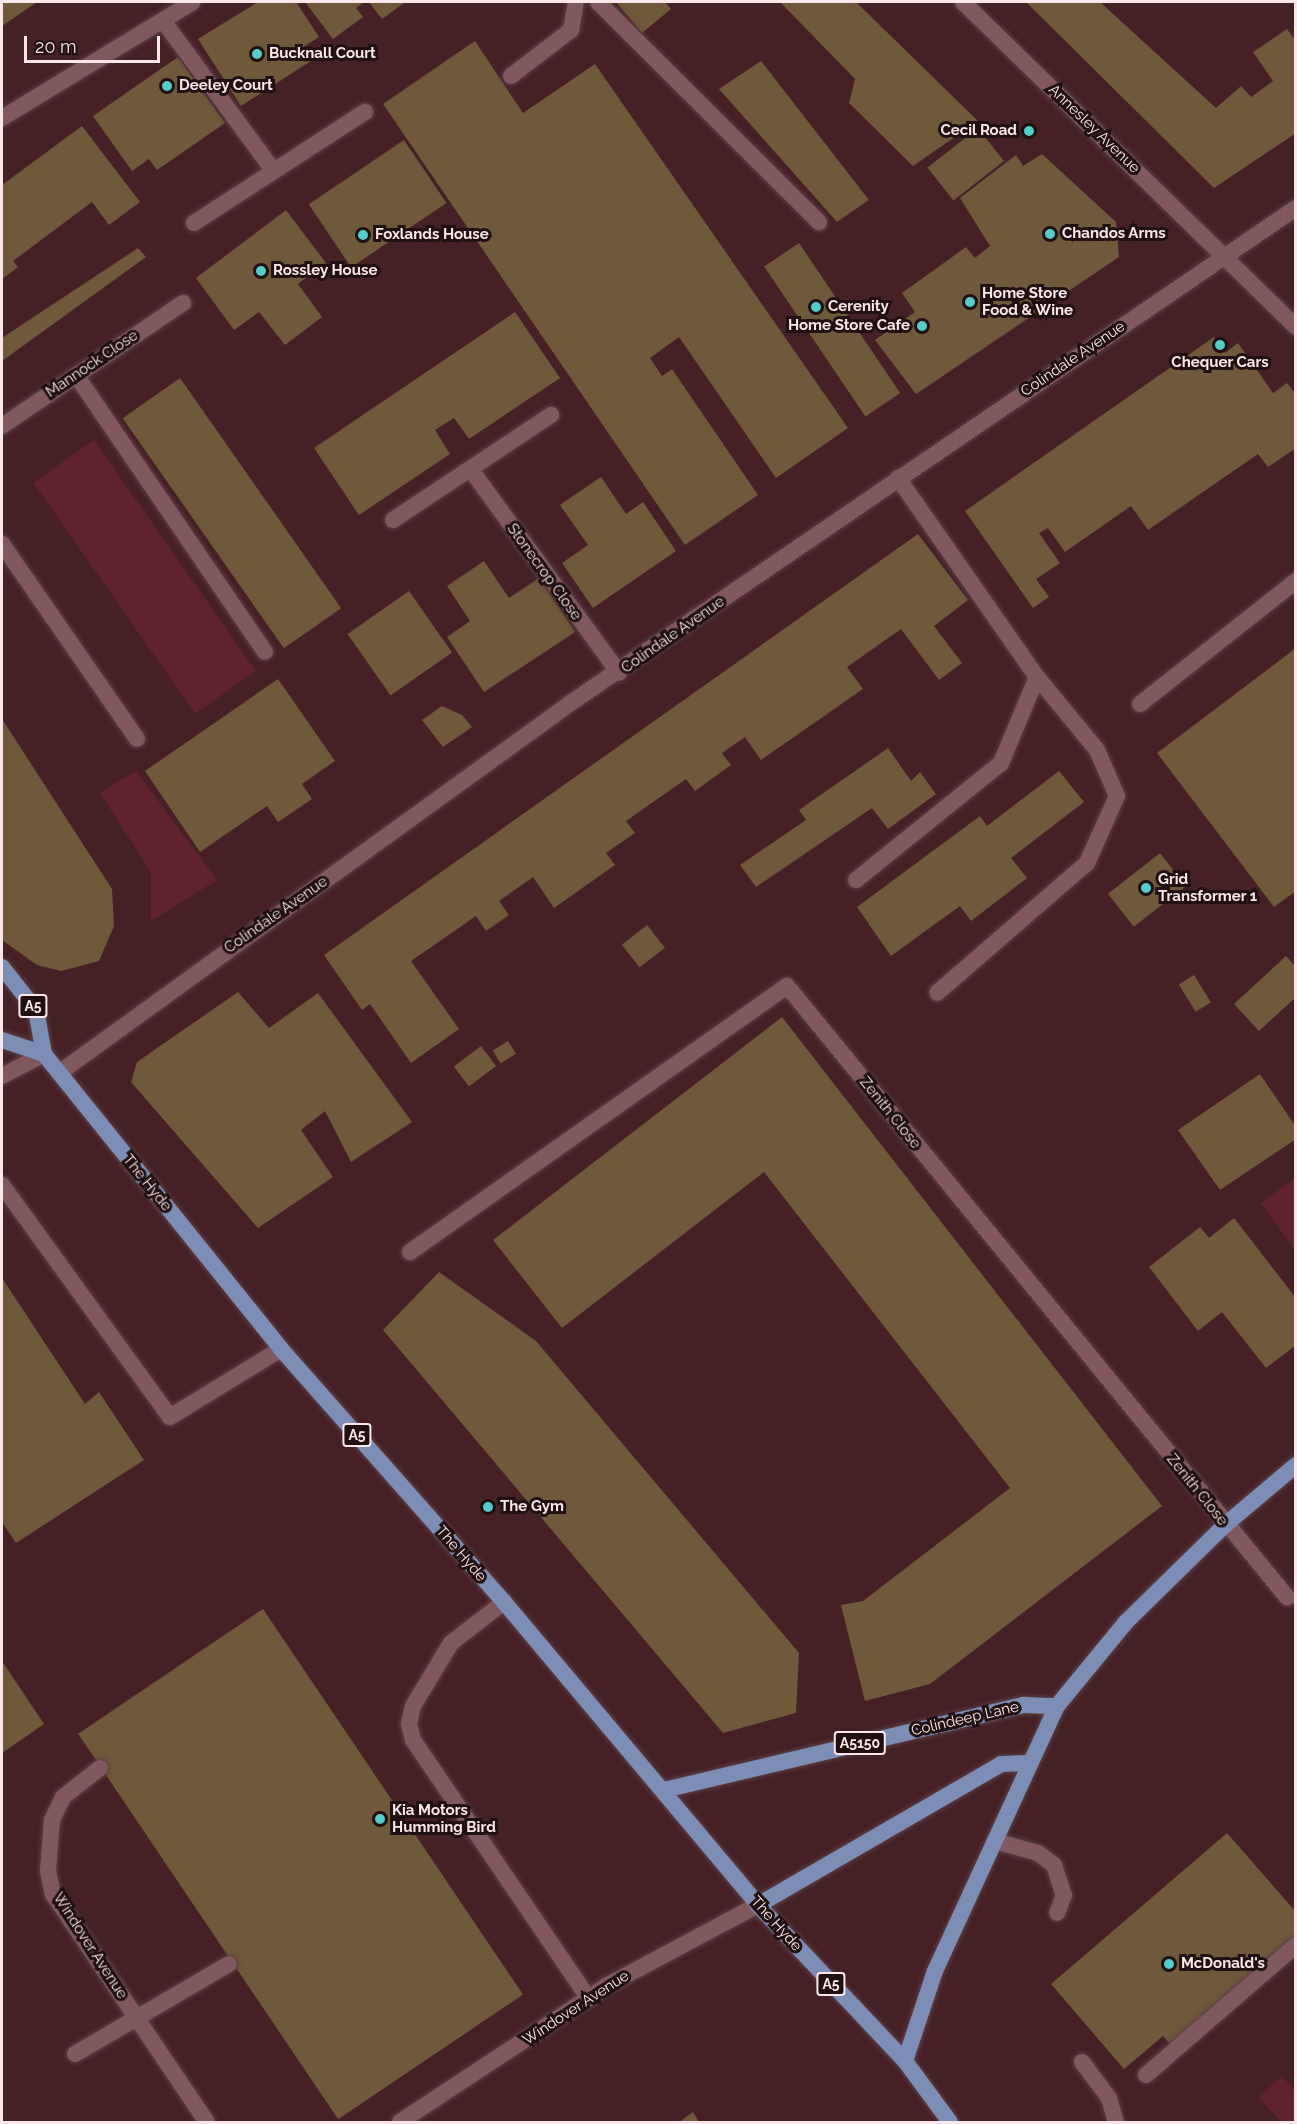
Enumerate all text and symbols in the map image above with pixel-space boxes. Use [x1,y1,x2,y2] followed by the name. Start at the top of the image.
[27,24,164,62] scale bar
[35,36,77,57] text: 20 m
[269,45,376,63] place label: Bucknall Court
[250,47,264,61] marker: Bucknall Court
[179,77,273,95] place label: Deeley Court
[160,79,174,93] marker: Deeley Court
[1044,81,1144,177] street label: Annesley Avenue
[940,122,1017,140] place label: Cecil Road
[1022,124,1036,138] marker: Cecil Road
[1062,225,1166,243] place label: Chandos Arms
[375,226,489,244] place label: Foxlands House
[1043,227,1057,241] marker: Chandos Arms
[356,228,370,242] marker: Foxlands House
[273,262,378,280] place label: Rossley House
[254,264,268,278] marker: Rossley House
[982,284,1074,319] place label: Home Store Food & Wine
[963,295,977,309] marker: Home Store Food & Wine
[828,298,889,316] place label: Cerenity
[809,300,823,314] marker: Cerenity
[788,317,910,335] place label: Home Store Cafe
[1017,317,1129,401] street label: Colindale Avenue
[915,319,929,333] marker: Home Store Cafe
[43,327,141,401] street label: Mannock Close
[1213,338,1227,352] marker: Chequer Cars
[1171,354,1269,372] place label: Chequer Cars
[503,520,585,624] street label: Stonecrop Close
[618,593,728,677] street label: Colindale Avenue
[1158,870,1257,905] place label: Grid Transformer 1
[221,873,331,957] street label: Colindale Avenue
[1139,881,1153,895] marker: Grid Transformer 1
[18,995,48,1017] road number: A5
[856,1074,924,1152] street label: Zenith Close
[119,1151,175,1215] street label: The Hyde
[342,1424,372,1446] road number: A5
[1163,1451,1231,1529] street label: Zenith Close
[500,1498,564,1516] place label: The Gym
[481,1500,495,1514] marker: The Gym
[432,1523,490,1585] street label: The Hyde
[909,1698,1021,1740] street label: Colindeep Lane
[833,1732,887,1754] road number: A5150
[392,1801,496,1836] place label: Kia Motors Humming Bird
[373,1812,387,1826] marker: Kia Motors Humming Bird
[49,1889,131,2003] street label: Windover Avenue
[747,1893,805,1955] street label: The Hyde
[1181,1955,1265,1973] place label: McDonald's
[1162,1957,1176,1971] marker: McDonald's
[519,1967,633,2049] street label: Windover Avenue
[816,1973,846,1995] road number: A5

